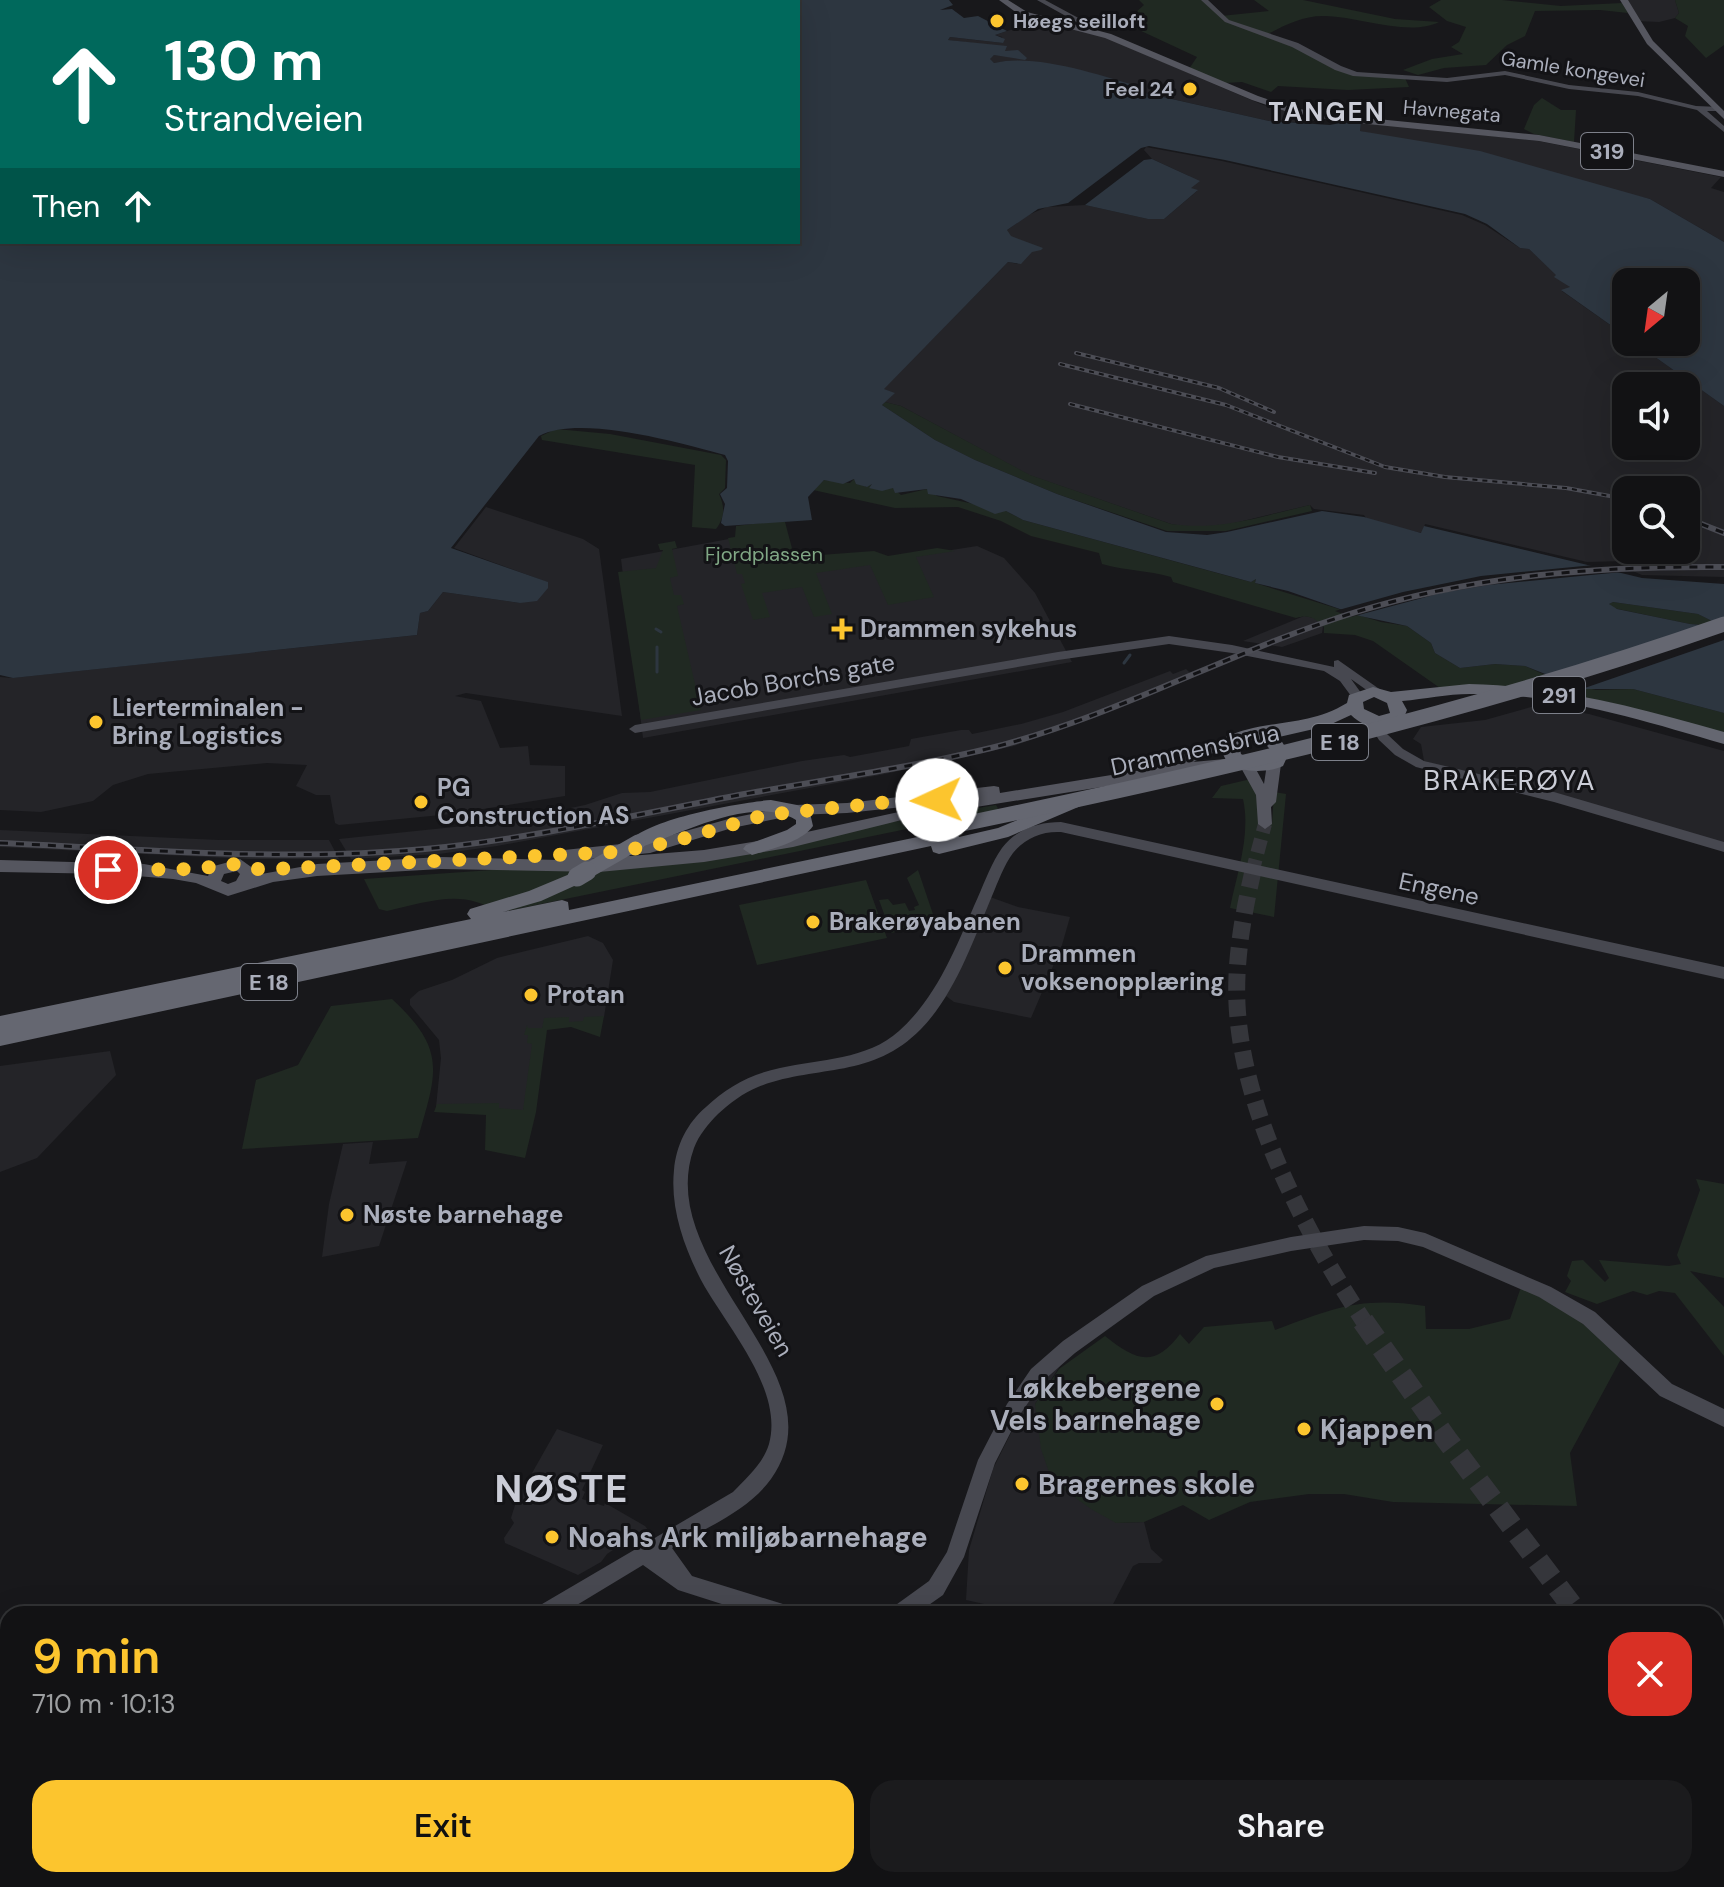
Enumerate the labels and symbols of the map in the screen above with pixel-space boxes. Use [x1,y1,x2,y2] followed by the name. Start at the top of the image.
[1013,8,1145,34] place label: Høegs seilloft
[988,12,1006,30] marker: Høegs seilloft
[1499,45,1647,93] street label: Gamle kongevei
[1105,76,1174,102] place label: Feel 24
[1181,80,1199,98] marker: Feel 24
[1402,94,1502,128] street label: Havnegata
[1268,95,1386,129] district label: TANGEN
[1581,133,1633,169] road number: 319
[1612,268,1700,356] north arrow
[705,541,823,567] park label: Fjordplassen
[860,613,1077,644] place label: Drammen sykehus
[831,618,853,640] marker: Drammen sykehus
[689,646,897,713] street label: Jacob Borchs gate
[1533,677,1585,713] road number: 291
[112,692,304,751] place label: Lierterminalen - Bring Logistics
[87,713,105,731] marker: Lierterminalen - Bring Logistics
[1108,717,1282,782] street label: Drammensbrua
[1312,724,1368,760] road number: E 18
[895,758,979,842] position arrow
[1423,762,1597,799] district label: BRAKERØYA
[437,772,630,831] place label: PG Construction AS
[412,793,430,811] marker: PG Construction AS
[74,836,142,904] pin
[1396,865,1482,912] street label: Engene
[829,906,1021,937] place label: Brakerøyabanen
[804,913,822,931] marker: Brakerøyabanen
[1021,938,1225,997] place label: Drammen voksenopplæring
[996,959,1014,977] marker: Drammen voksenopplæring
[241,964,297,1000] road number: E 18
[547,979,625,1010] place label: Protan
[522,986,540,1004] marker: Protan
[363,1199,563,1230] place label: Nøste barnehage
[338,1206,356,1224] marker: Nøste barnehage
[712,1240,801,1362] street label: Nøsteveien
[990,1370,1201,1439] place label: Løkkebergene Vels barnehage
[1208,1395,1226,1413] marker: Løkkebergene Vels barnehage
[1320,1411,1433,1448] place label: Kjappen
[1295,1420,1313,1438] marker: Kjappen
[495,1464,629,1514] district label: NØSTE
[1038,1466,1255,1503] place label: Bragernes skole
[1013,1475,1031,1493] marker: Bragernes skole
[568,1519,928,1556] place label: Noahs Ark miljøbarnehage
[543,1528,561,1546] marker: Noahs Ark miljøbarnehage

